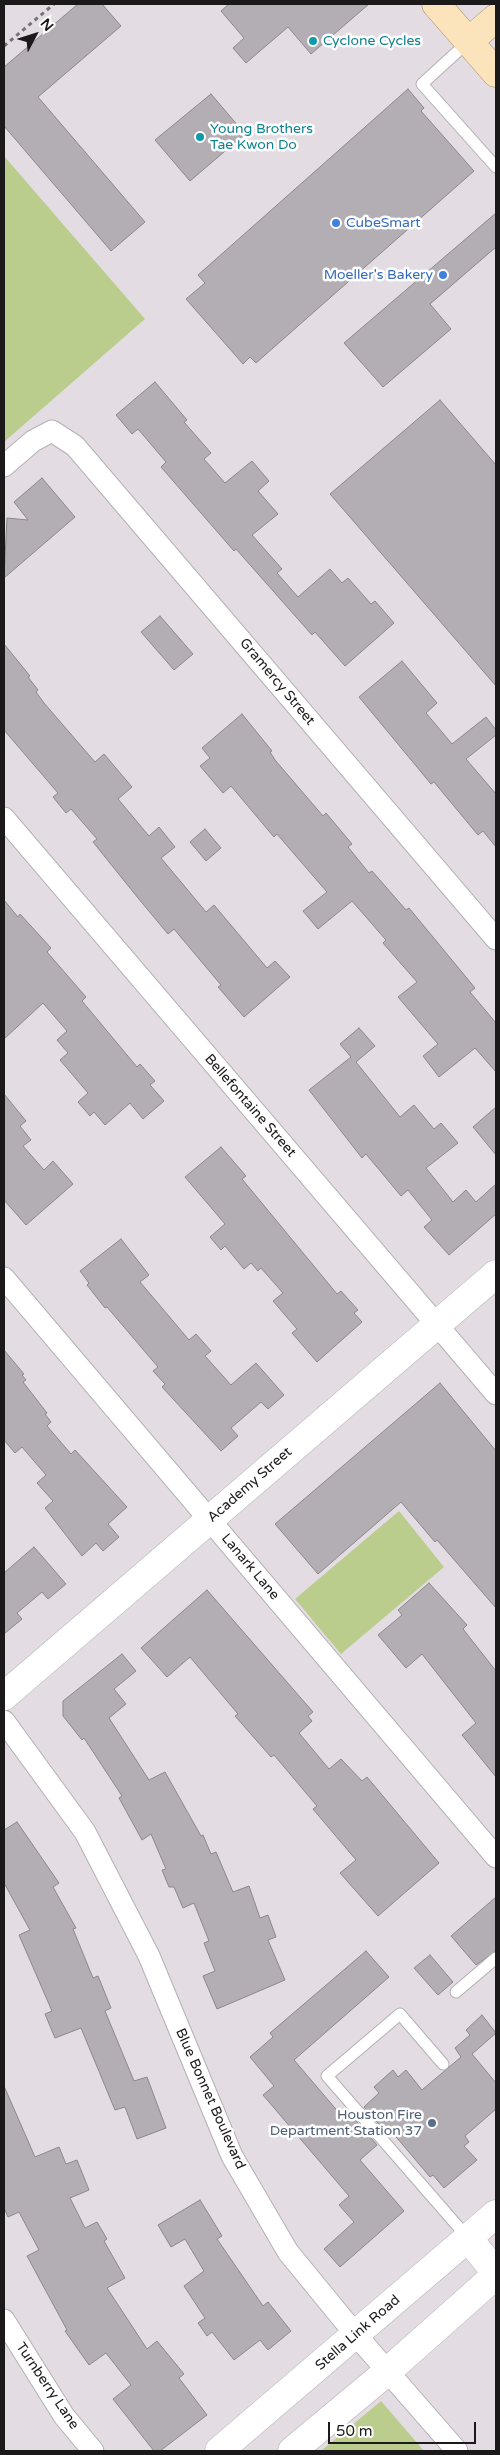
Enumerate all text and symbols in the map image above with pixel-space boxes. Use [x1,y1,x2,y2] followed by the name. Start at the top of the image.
[10,10,60,60] north arrow
[37,15,57,35] text: N
[323,33,421,49] place label: Cyclone Cycles
[307,35,319,47] marker: Cyclone Cycles
[210,121,313,154] place label: Young Brothers Tae Kwon Do
[194,131,206,143] marker: Young Brothers Tae Kwon Do
[346,215,421,231] place label: CubeSmart
[330,217,342,229] marker: CubeSmart
[324,267,433,283] place label: Moeller's Bakery
[437,269,449,281] marker: Moeller's Bakery
[236,635,318,729] street label: Gramercy Street
[201,1051,299,1161] street label: Bellefontaine Street
[204,1444,296,1526] street label: Academy Street
[217,1530,283,1604] street label: Lanark Lane
[171,2026,249,2172] street label: Blue Bonnet Boulevard
[270,2107,422,2140] place label: Houston Fire Department Station 37
[426,2117,438,2129] marker: Houston Fire Department Station 37
[312,2292,404,2374] street label: Stella Link Road
[12,2339,82,2433] street label: Turnberry Lane
[330,2412,478,2444] scale bar
[336,2422,373,2440] text: 50 m

